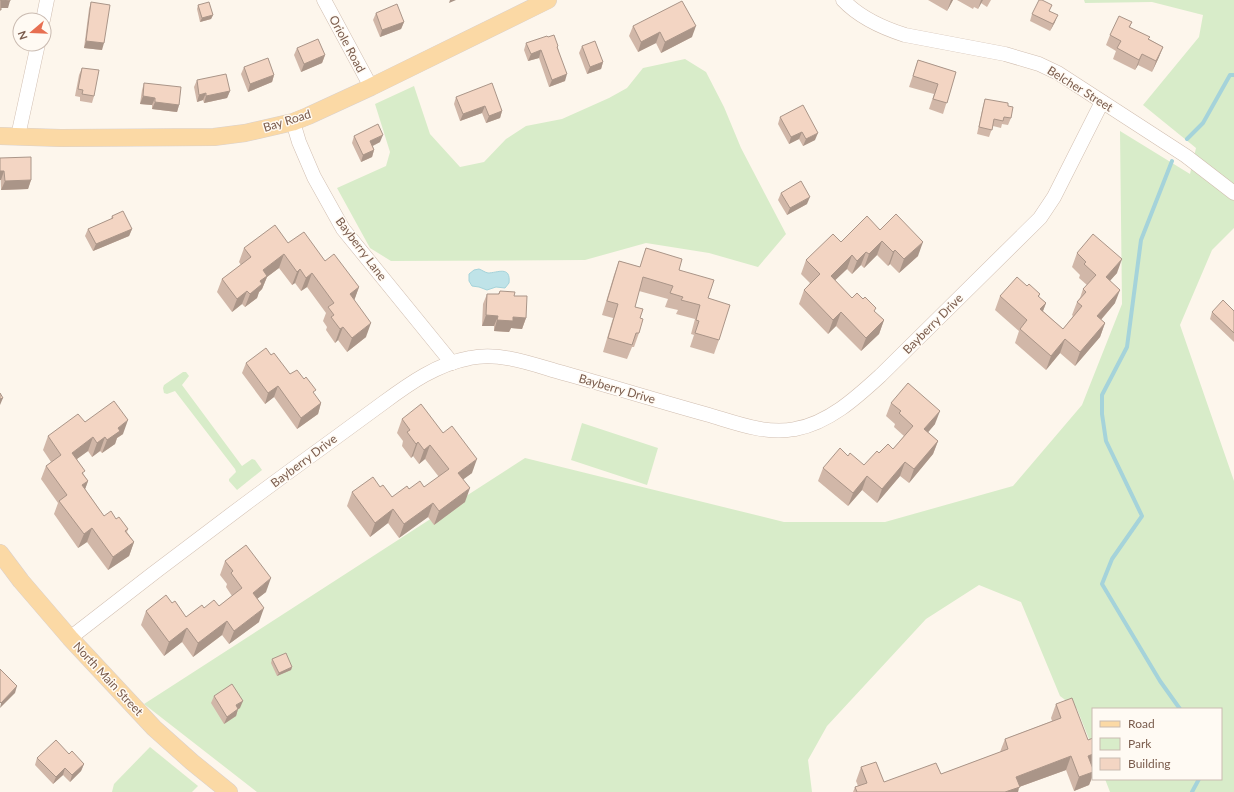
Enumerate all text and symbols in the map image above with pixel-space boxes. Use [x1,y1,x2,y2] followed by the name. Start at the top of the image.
[12,12,52,52] north arrow
[326,13,369,75] street label: Oriole Road
[15,29,30,42] text: N
[1045,63,1116,115] street label: Belcher Street
[261,106,313,135] street label: Bay Road
[333,214,390,283] street label: Bayberry Lane
[899,290,966,357] street label: Bayberry Drive
[577,370,657,407] street label: Bayberry Drive
[268,431,340,490] street label: Bayberry Drive
[70,639,147,719] street label: North Main Street
[1092,708,1222,780] legend
[1128,716,1155,731] text: Road
[1128,736,1152,751] text: Park
[1128,756,1171,771] text: Building

